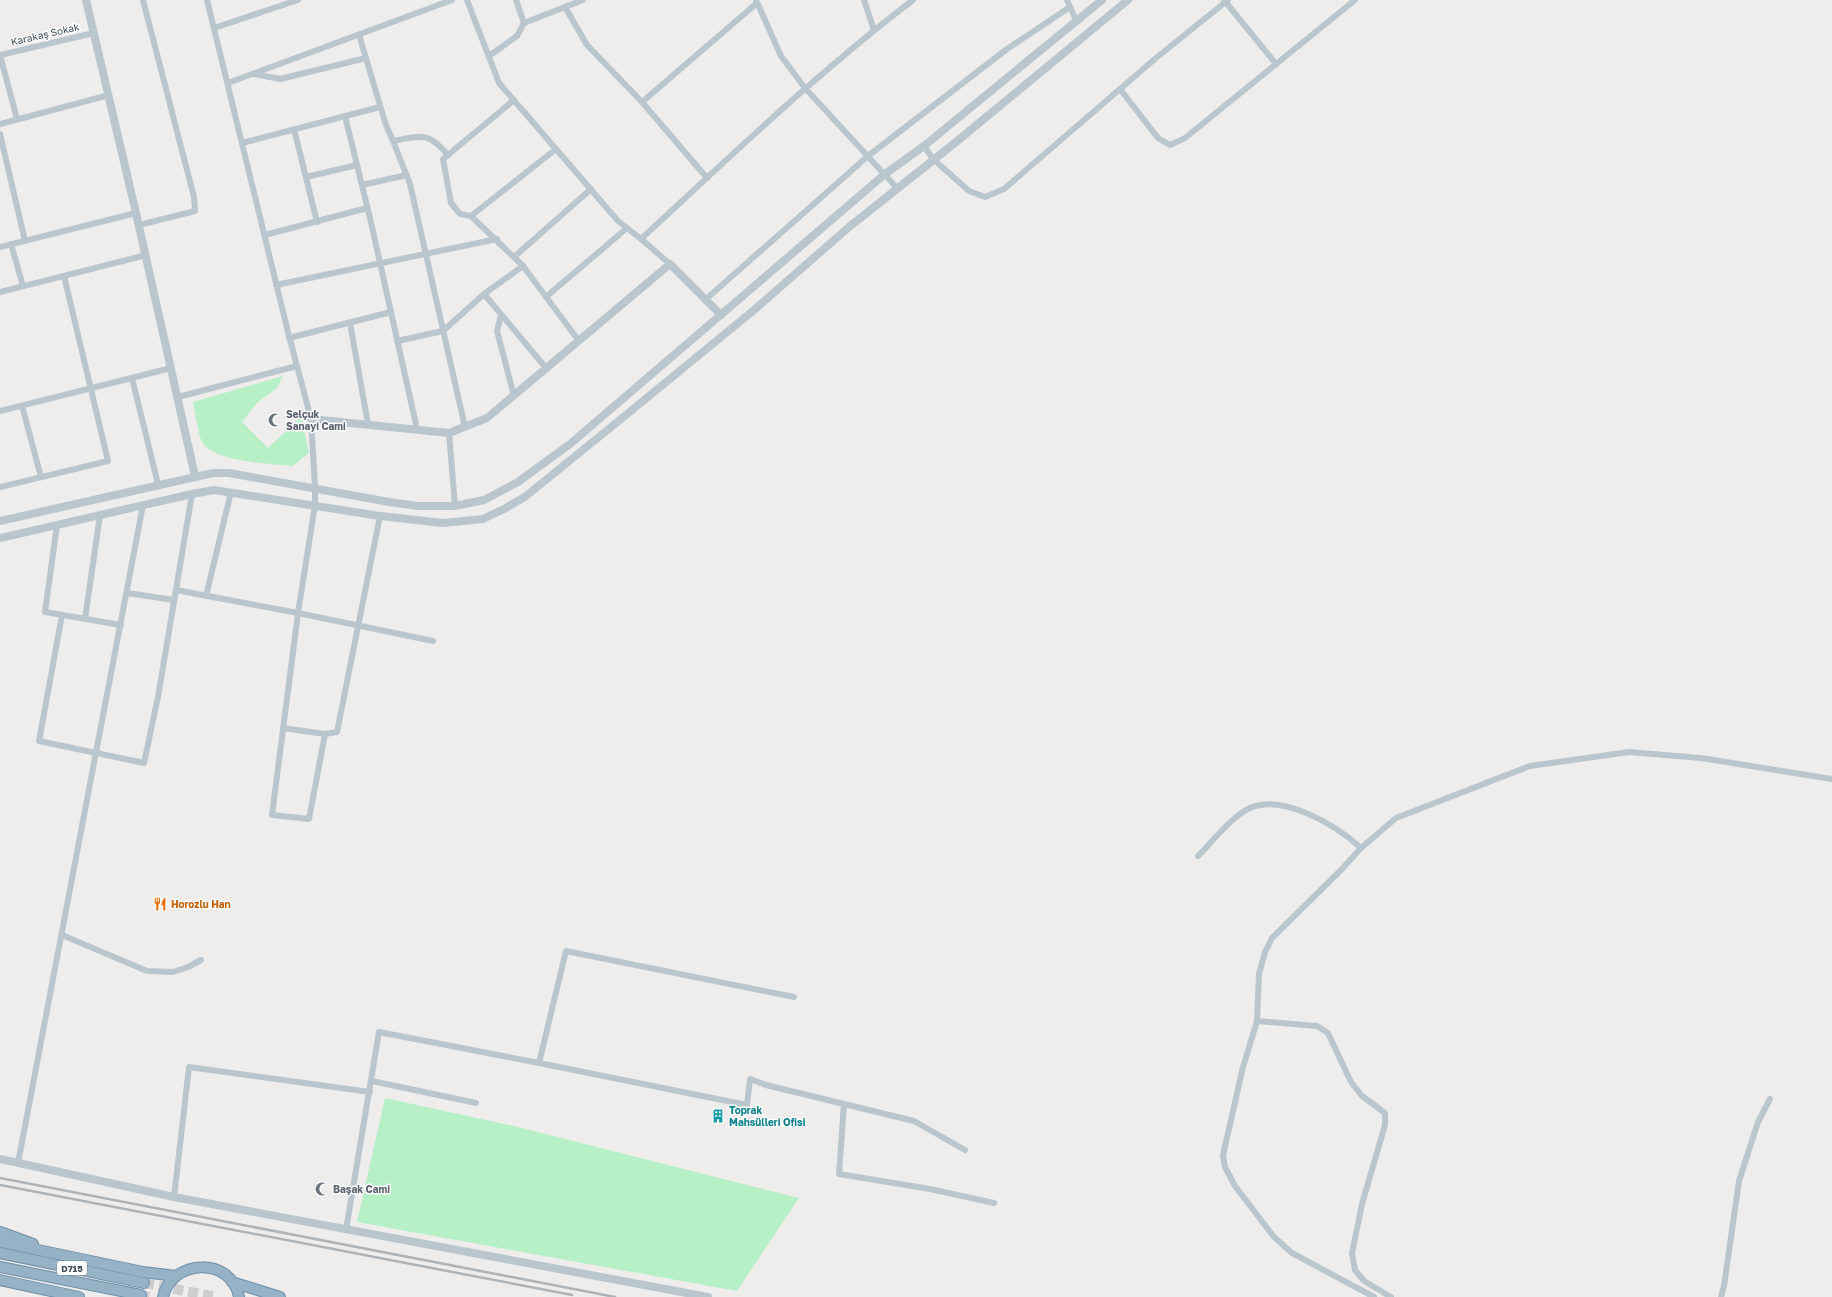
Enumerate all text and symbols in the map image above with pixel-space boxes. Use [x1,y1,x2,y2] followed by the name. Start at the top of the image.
[9,20,81,48] street label: Karakaş Sokak
[286,408,346,432] place label: Selçuk Sanayi Cami
[267,412,283,428] mosque icon: Selçuk Sanayi Cami
[152,896,168,912] restaurant icon: Horozlu Han
[171,898,231,910] place label: Horozlu Han
[729,1104,806,1128] place label: Toprak Mahsülleri Ofisi
[710,1108,726,1124] building icon: Toprak Mahsülleri Ofisi
[314,1181,330,1197] mosque icon: Başak Cami
[333,1183,390,1195] place label: Başak Cami
[57,1261,87,1275] road number: D715

